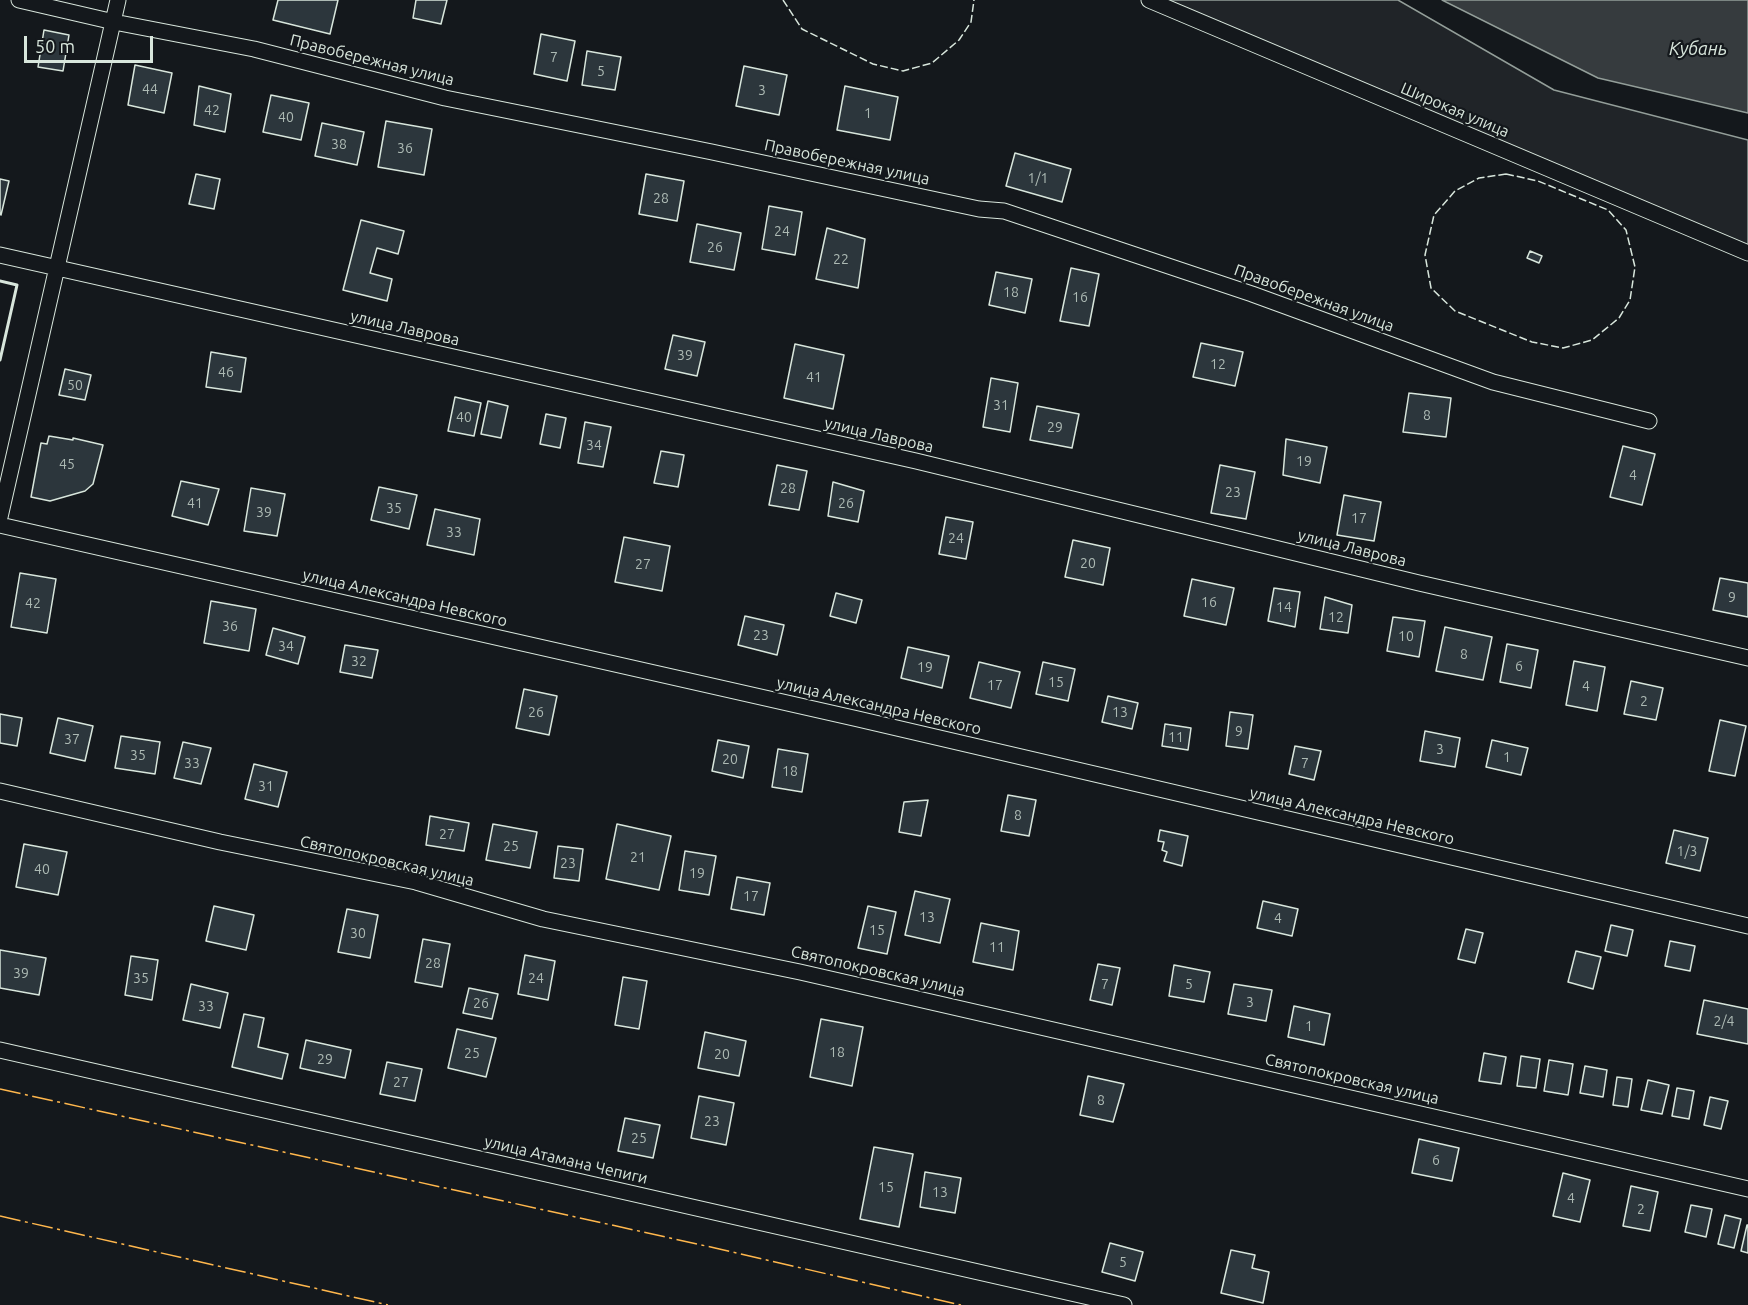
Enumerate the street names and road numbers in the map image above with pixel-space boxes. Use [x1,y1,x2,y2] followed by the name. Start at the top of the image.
[288,30,456,90] street label: Правобережная улица
[1398,78,1512,142] street label: Широкая улица
[763,135,931,189] street label: Правобережная улица
[1231,260,1397,336] street label: Правобережная улица
[349,306,461,350] street label: улица Лаврова
[823,413,935,457] street label: улица Лаврова
[1296,525,1408,571] street label: улица Лаврова
[301,565,509,631] street label: улица Александра Невского
[775,673,983,739] street label: улица Александра Невского
[1248,783,1456,849] street label: улица Александра Невского
[298,832,476,890] street label: Святопокровская улица
[789,942,967,1000] street label: Святопокровская улица
[1263,1050,1441,1108] street label: Святопокровская улица
[482,1132,650,1188] street label: улица Атамана Чепиги

